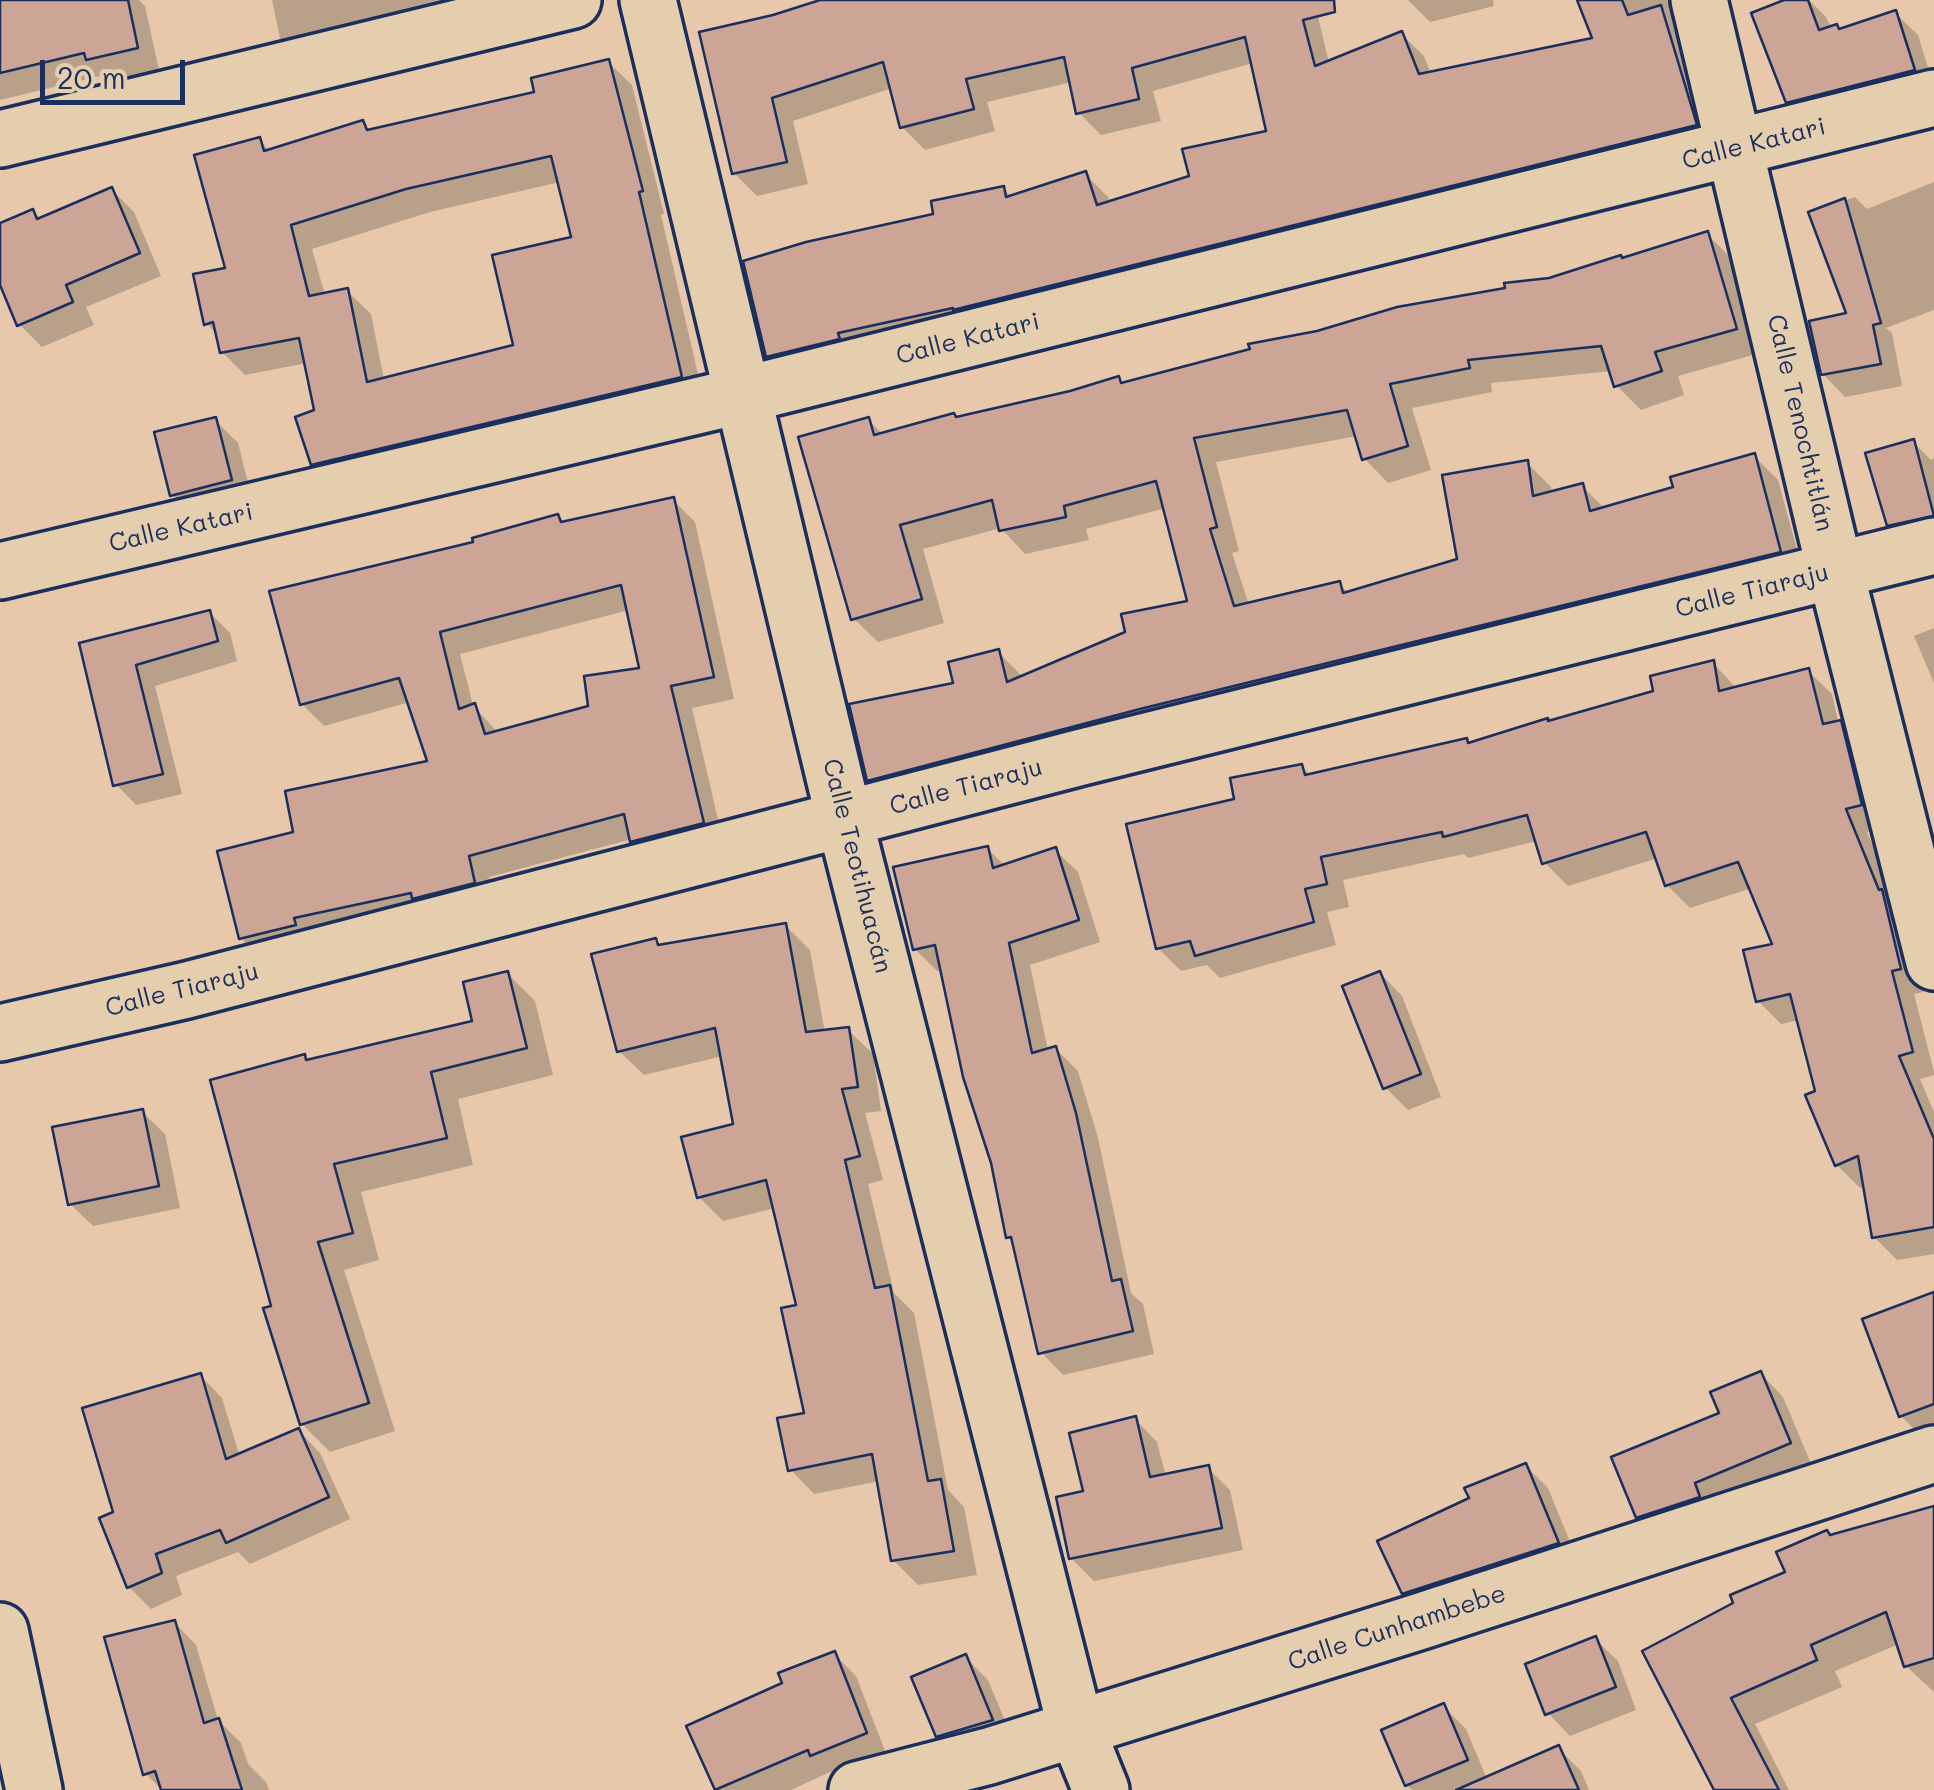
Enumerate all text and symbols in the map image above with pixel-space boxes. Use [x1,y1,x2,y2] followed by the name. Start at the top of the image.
[45,40,190,102] scale bar
[57,57,126,97] text: 20 m
[1679,112,1829,176] street label: Calle Katari
[893,307,1043,371] street label: Calle Katari
[1760,312,1840,534] street label: Calle Tenochtitlán
[106,497,256,559] street label: Calle Katari
[1672,557,1832,625] street label: Calle Tiaraju
[886,752,1046,822] street label: Calle Tiaraju
[816,756,898,976] street label: Calle Teotihuacán
[102,956,262,1024] street label: Calle Tiaraju
[1284,1579,1510,1677] street label: Calle Cunhambebe

